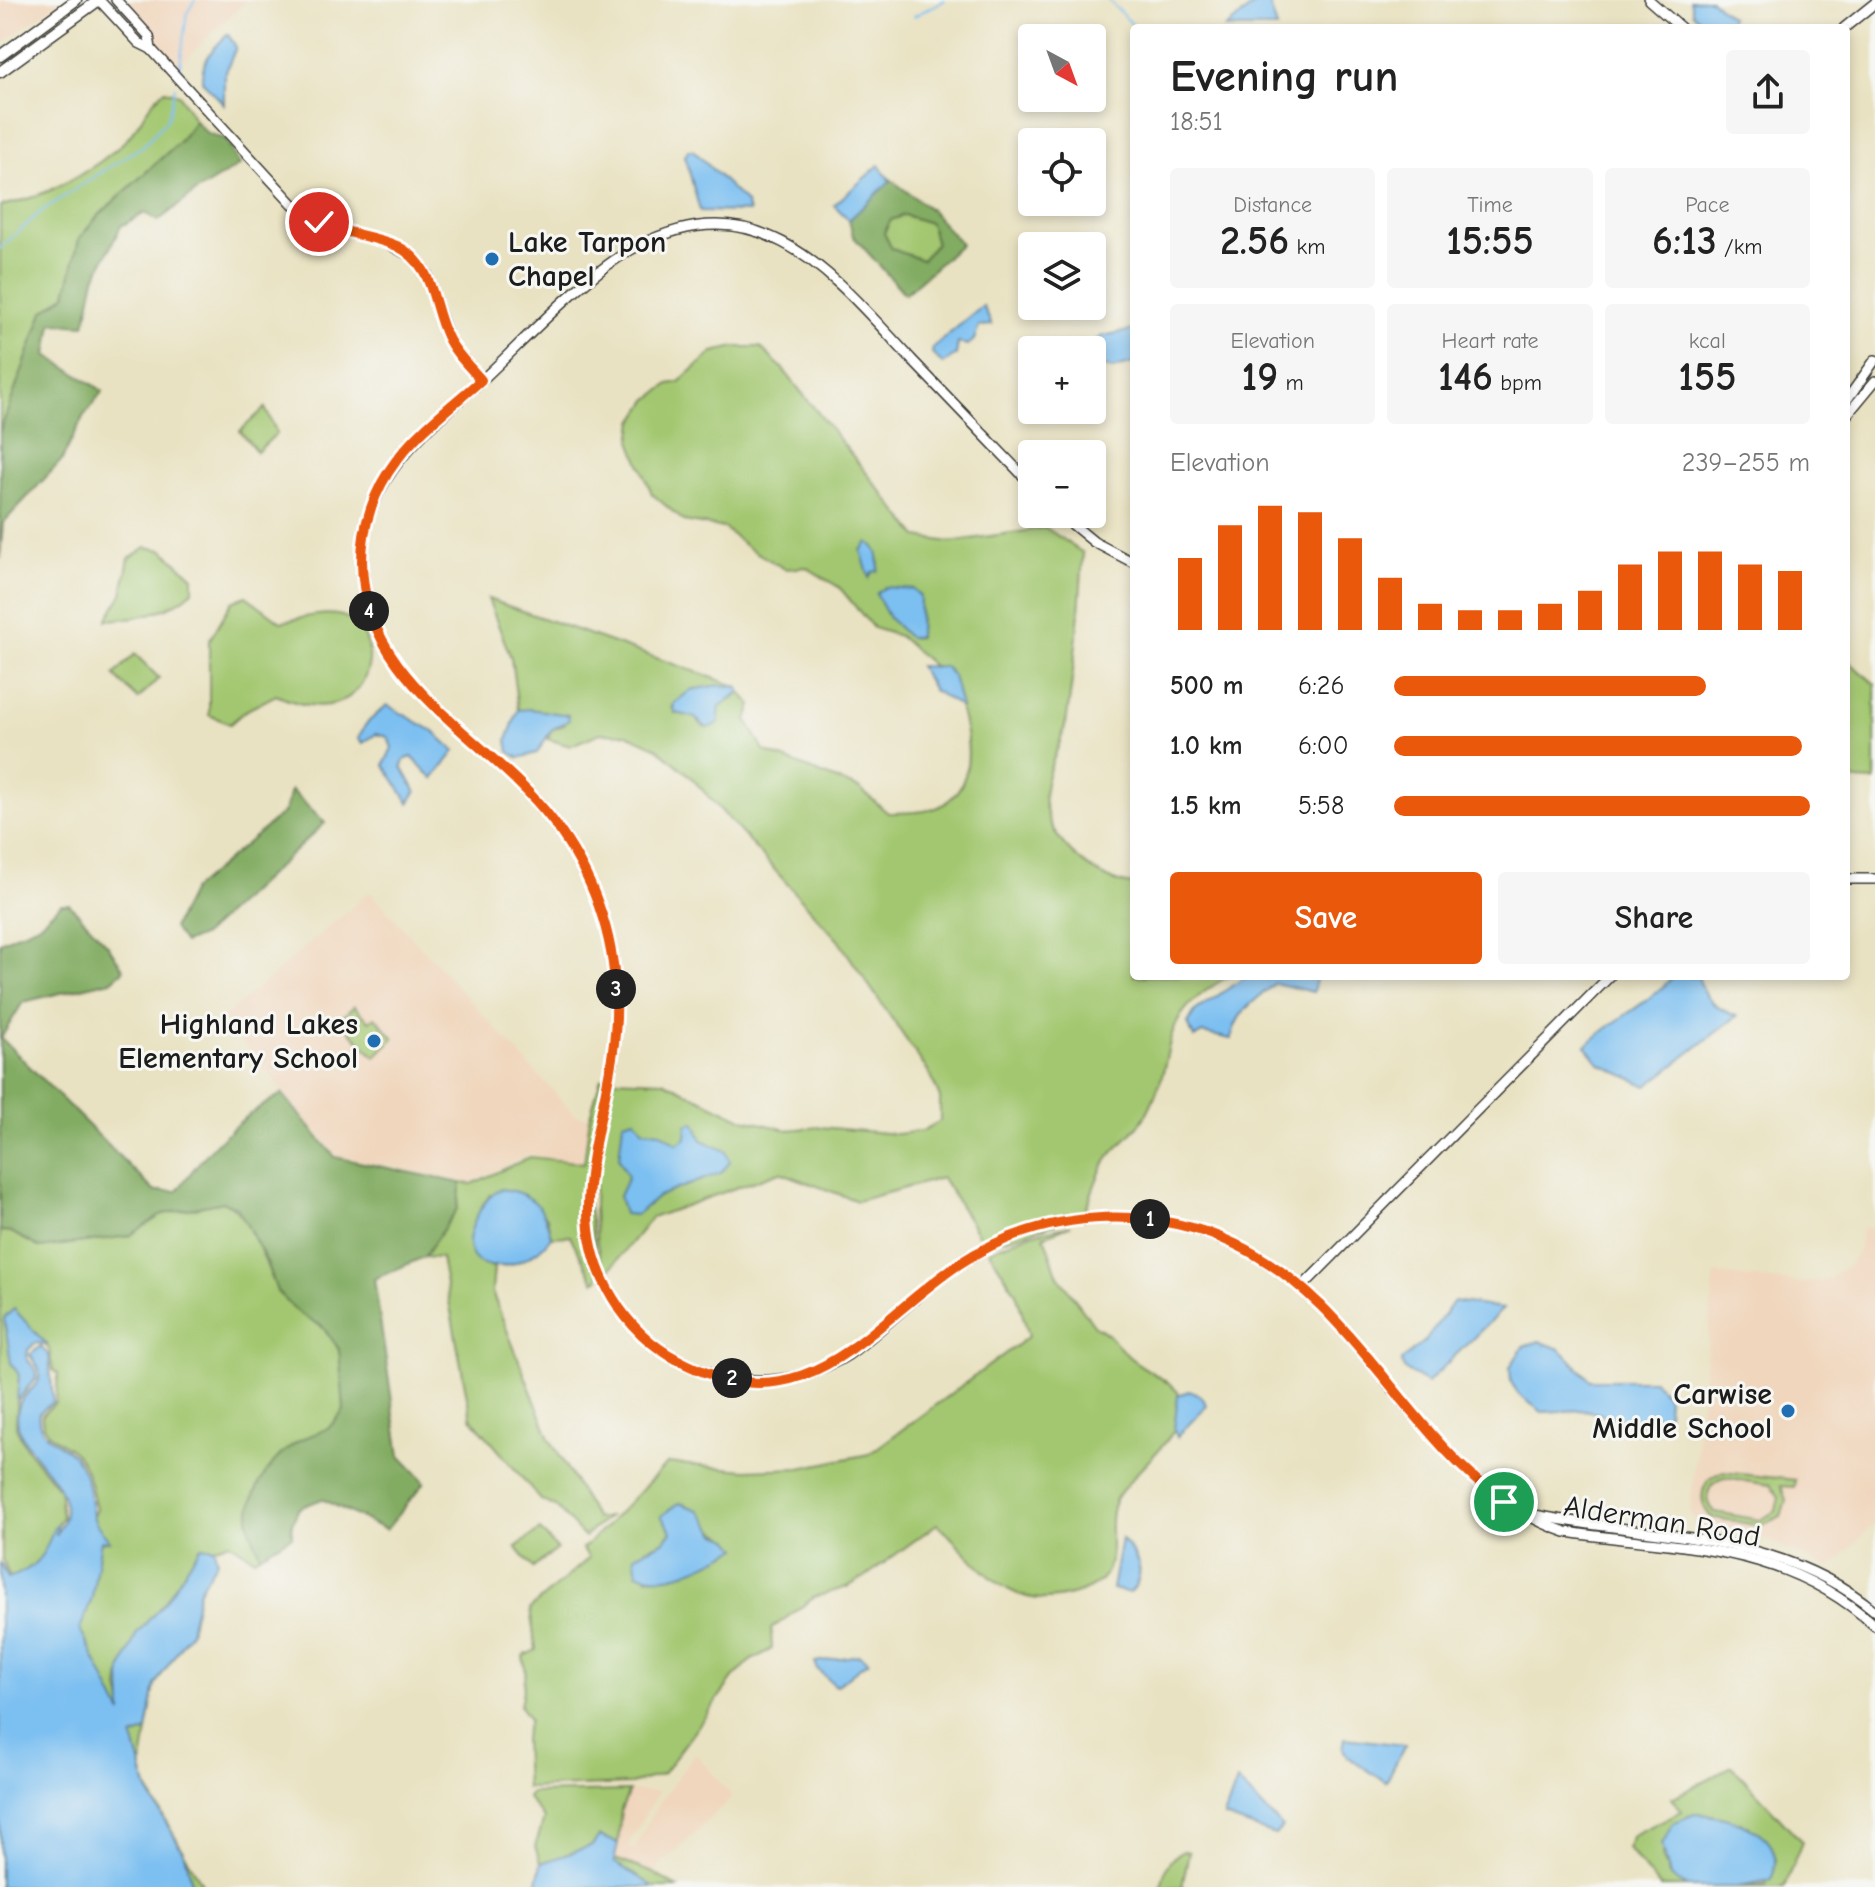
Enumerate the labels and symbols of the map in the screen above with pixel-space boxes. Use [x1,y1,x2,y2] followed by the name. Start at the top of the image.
[1018,24,1106,112] north arrow
[285,188,353,256] pin
[508,225,666,294] place label: Lake Tarpon Chapel
[483,250,501,268] marker: Lake Tarpon Chapel
[349,591,389,631] pin: 4
[596,969,636,1009] pin: 3
[118,1007,358,1076] place label: Highland Lakes Elementary School
[365,1032,383,1050] marker: Highland Lakes Elementary School
[1130,1199,1170,1239] pin: 1
[712,1358,752,1398] pin: 2
[1592,1377,1772,1446] place label: Carwise Middle School
[1779,1402,1797,1420] marker: Carwise Middle School
[1470,1468,1538,1536] pin
[1561,1489,1763,1554] street label: Alderman Road

